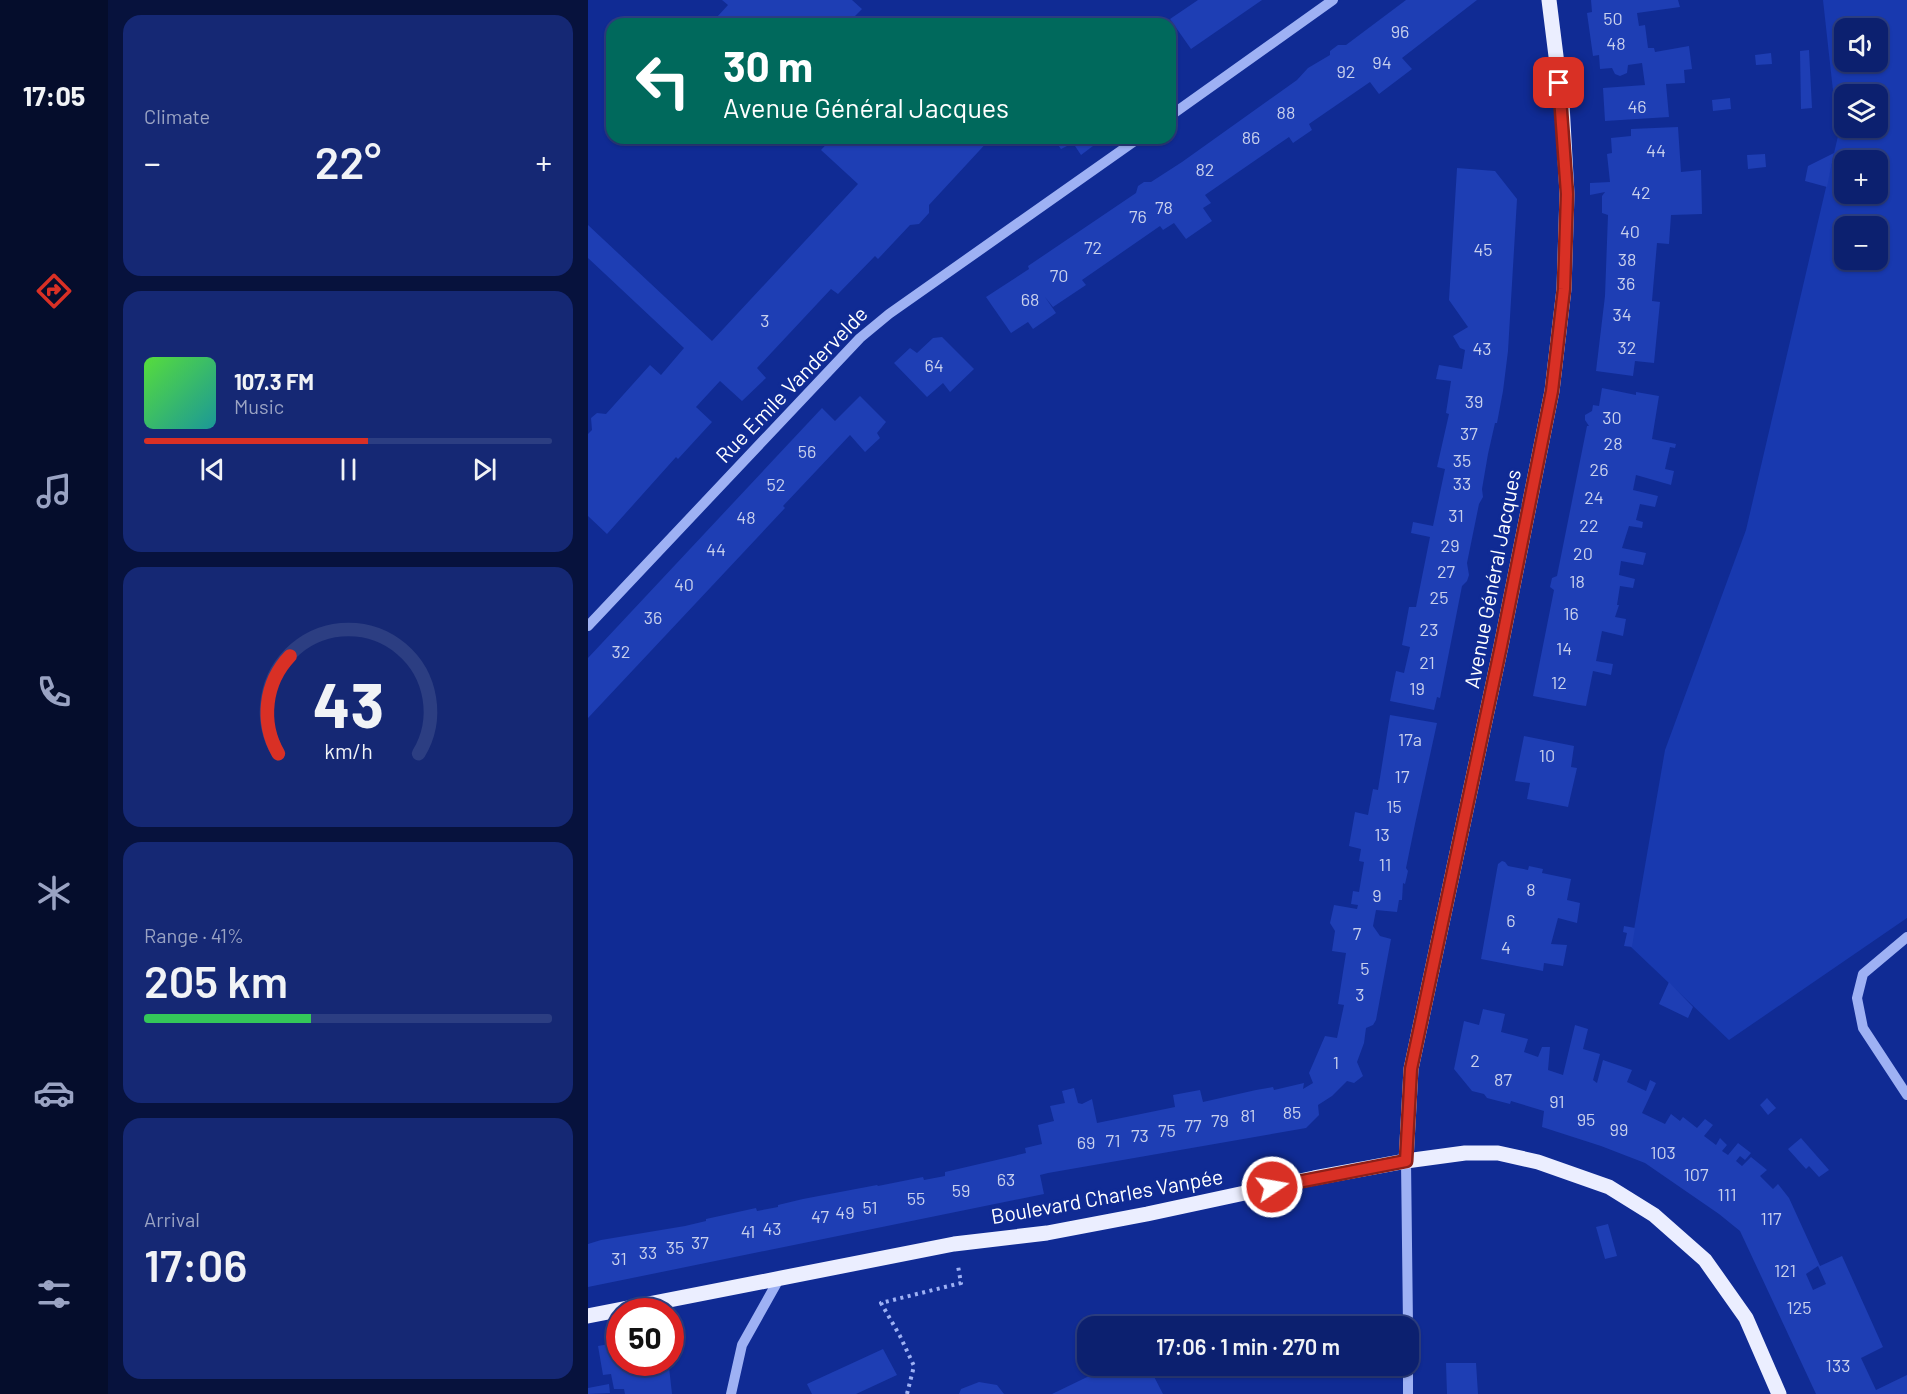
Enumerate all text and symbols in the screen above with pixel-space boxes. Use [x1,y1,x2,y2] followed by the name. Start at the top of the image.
[1603,7,1623,29] house number: 50
[1834,18,1888,270] map controls
[1834,18,1888,72] button: sound
[1391,20,1409,42] house number: 96
[1606,32,1626,54] house number: 48
[723,40,813,90] text: 30 m
[624,42,702,120] icon: left
[1372,51,1392,73] house number: 94
[1533,57,1584,108] pin
[1336,60,1356,82] house number: 92
[1542,66,1575,99] icon: arrive
[23,79,85,111] text: 17:05
[1834,84,1888,138] button: layers
[723,91,1009,123] text: Avenue Général Jacques
[1627,95,1647,117] house number: 46
[1277,101,1295,123] house number: 88
[144,104,210,128] text: Climate
[1242,126,1260,148] house number: 86
[315,134,381,188] text: 22°
[1646,139,1666,161] house number: 44
[144,142,161,182] text: −
[535,142,552,182] text: +
[1834,150,1888,204] button: +
[1195,158,1215,180] house number: 82
[1631,181,1651,203] house number: 42
[1155,196,1173,218] house number: 78
[1129,205,1147,227] house number: 76
[1834,216,1888,270] button: −
[1620,220,1640,242] house number: 40
[1084,236,1102,258] house number: 72
[1473,238,1493,260] house number: 45
[1618,248,1636,270] house number: 38
[1050,264,1068,286] house number: 70
[33,270,75,312] icon: directions
[1617,272,1635,294] house number: 36
[1021,288,1039,310] house number: 68
[710,301,872,467] street label: Rue Emile Vandervelde
[1612,303,1632,325] house number: 34
[760,309,770,331] house number: 3
[1618,336,1636,358] house number: 32
[1472,337,1492,359] house number: 43
[924,354,944,376] house number: 64
[234,368,314,394] text: 107.3 FM
[1465,390,1483,412] house number: 39
[234,394,284,418] text: Music
[1602,406,1622,428] house number: 30
[1460,422,1478,444] house number: 37
[1603,432,1623,454] house number: 28
[798,440,816,462] house number: 56
[1453,449,1471,471] house number: 35
[196,453,229,486] icon: previous
[332,453,365,486] icon: pause
[468,453,501,486] icon: next
[1590,458,1608,480] house number: 26
[1458,467,1525,690] street label: Avenue Général Jacques
[33,470,75,512] icon: music
[1453,472,1471,494] house number: 33
[767,473,785,495] house number: 52
[1584,486,1604,508] house number: 24
[1448,504,1464,526] house number: 31
[736,506,756,528] house number: 48
[1579,514,1599,536] house number: 22
[1440,534,1460,556] house number: 29
[706,538,726,560] house number: 44
[1573,542,1593,564] house number: 20
[1437,560,1456,582] house number: 27
[1569,570,1585,592] house number: 18
[674,573,694,595] house number: 40
[1430,586,1448,608] house number: 25
[1563,602,1579,624] house number: 16
[644,606,662,628] house number: 36
[1420,618,1438,640] house number: 23
[1556,637,1572,659] house number: 14
[612,640,630,662] house number: 32
[1419,651,1435,673] house number: 21
[312,666,384,740] text: 43
[33,671,75,713] icon: phone
[1551,671,1567,693] house number: 12
[1409,677,1425,699] house number: 19
[1398,728,1422,750] house number: 17a
[324,738,372,763] text: km/h
[1539,744,1555,766] house number: 10
[1395,765,1410,787] house number: 17
[1386,795,1402,817] house number: 15
[1374,823,1390,845] house number: 13
[1379,853,1391,875] house number: 11
[33,872,75,914] icon: climate
[1526,878,1536,900] house number: 8
[1372,884,1382,906] house number: 9
[1506,909,1516,931] house number: 6
[1353,922,1362,944] house number: 7
[144,923,244,947] text: Range · 41%
[1501,936,1511,958] house number: 4
[144,953,288,1007] text: 205 km
[1360,957,1370,979] house number: 5
[1355,983,1365,1005] house number: 3
[1470,1049,1480,1071] house number: 2
[1333,1051,1339,1073] house number: 1
[1494,1068,1512,1090] house number: 87
[33,1072,75,1114] icon: car
[1549,1090,1565,1112] house number: 91
[1283,1101,1301,1123] house number: 85
[1240,1104,1256,1126] house number: 81
[1577,1108,1595,1130] house number: 95
[1211,1109,1229,1131] house number: 79
[1184,1114,1202,1136] house number: 77
[1610,1118,1628,1140] house number: 99
[1158,1119,1176,1141] house number: 75
[1131,1124,1149,1146] house number: 73
[1106,1129,1120,1151] house number: 71
[1077,1131,1095,1153] house number: 69
[1650,1141,1676,1163] house number: 103
[1240,1155,1304,1219] position arrow
[989,1163,1225,1228] street label: Boulevard Charles Vanpée
[1684,1163,1709,1185] house number: 107
[997,1168,1015,1190] house number: 63
[952,1179,970,1201] house number: 59
[1717,1183,1737,1205] house number: 111
[907,1187,925,1209] house number: 55
[862,1196,878,1218] house number: 51
[835,1201,855,1223] house number: 49
[811,1205,829,1227] house number: 47
[144,1207,200,1231] text: Arrival
[1760,1207,1782,1229] house number: 117
[762,1217,782,1239] house number: 43
[741,1220,755,1242] house number: 41
[691,1231,709,1253] house number: 37
[666,1236,684,1258] house number: 35
[144,1237,247,1291] text: 17:06
[639,1241,657,1263] house number: 33
[611,1247,627,1269] house number: 31
[1774,1259,1796,1281] house number: 121
[33,1273,75,1315] icon: filters
[1786,1296,1812,1318] house number: 125
[606,1298,684,1376] speed limit sign: 50
[1156,1333,1340,1359] text: 17:06 · 1 min · 270 m
[1826,1354,1850,1376] house number: 133

